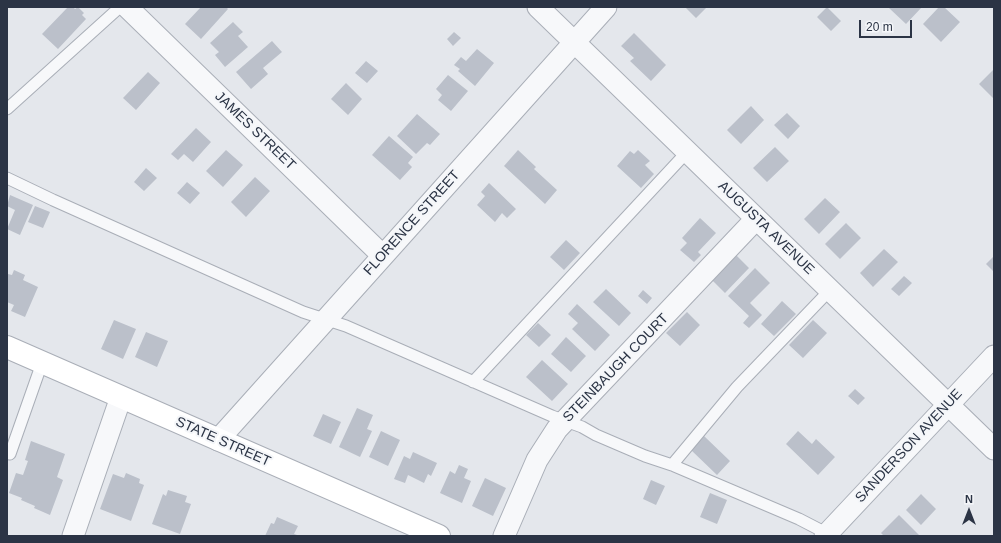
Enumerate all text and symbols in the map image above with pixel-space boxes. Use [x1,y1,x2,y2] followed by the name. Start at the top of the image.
[861,12,914,38] scale bar
[866,20,893,34] text: 20 m
[211,88,299,174] street label: JAMES STREET
[360,167,464,279] street label: FLORENCE STREET
[714,178,818,278] street label: AUGUSTA AVENUE
[560,310,672,426] street label: STEINBAUGH COURT
[852,386,966,506] street label: SANDERSON AVENUE
[173,414,273,470] street label: STATE STREET
[949,491,989,531] north arrow
[965,493,973,505] text: N

